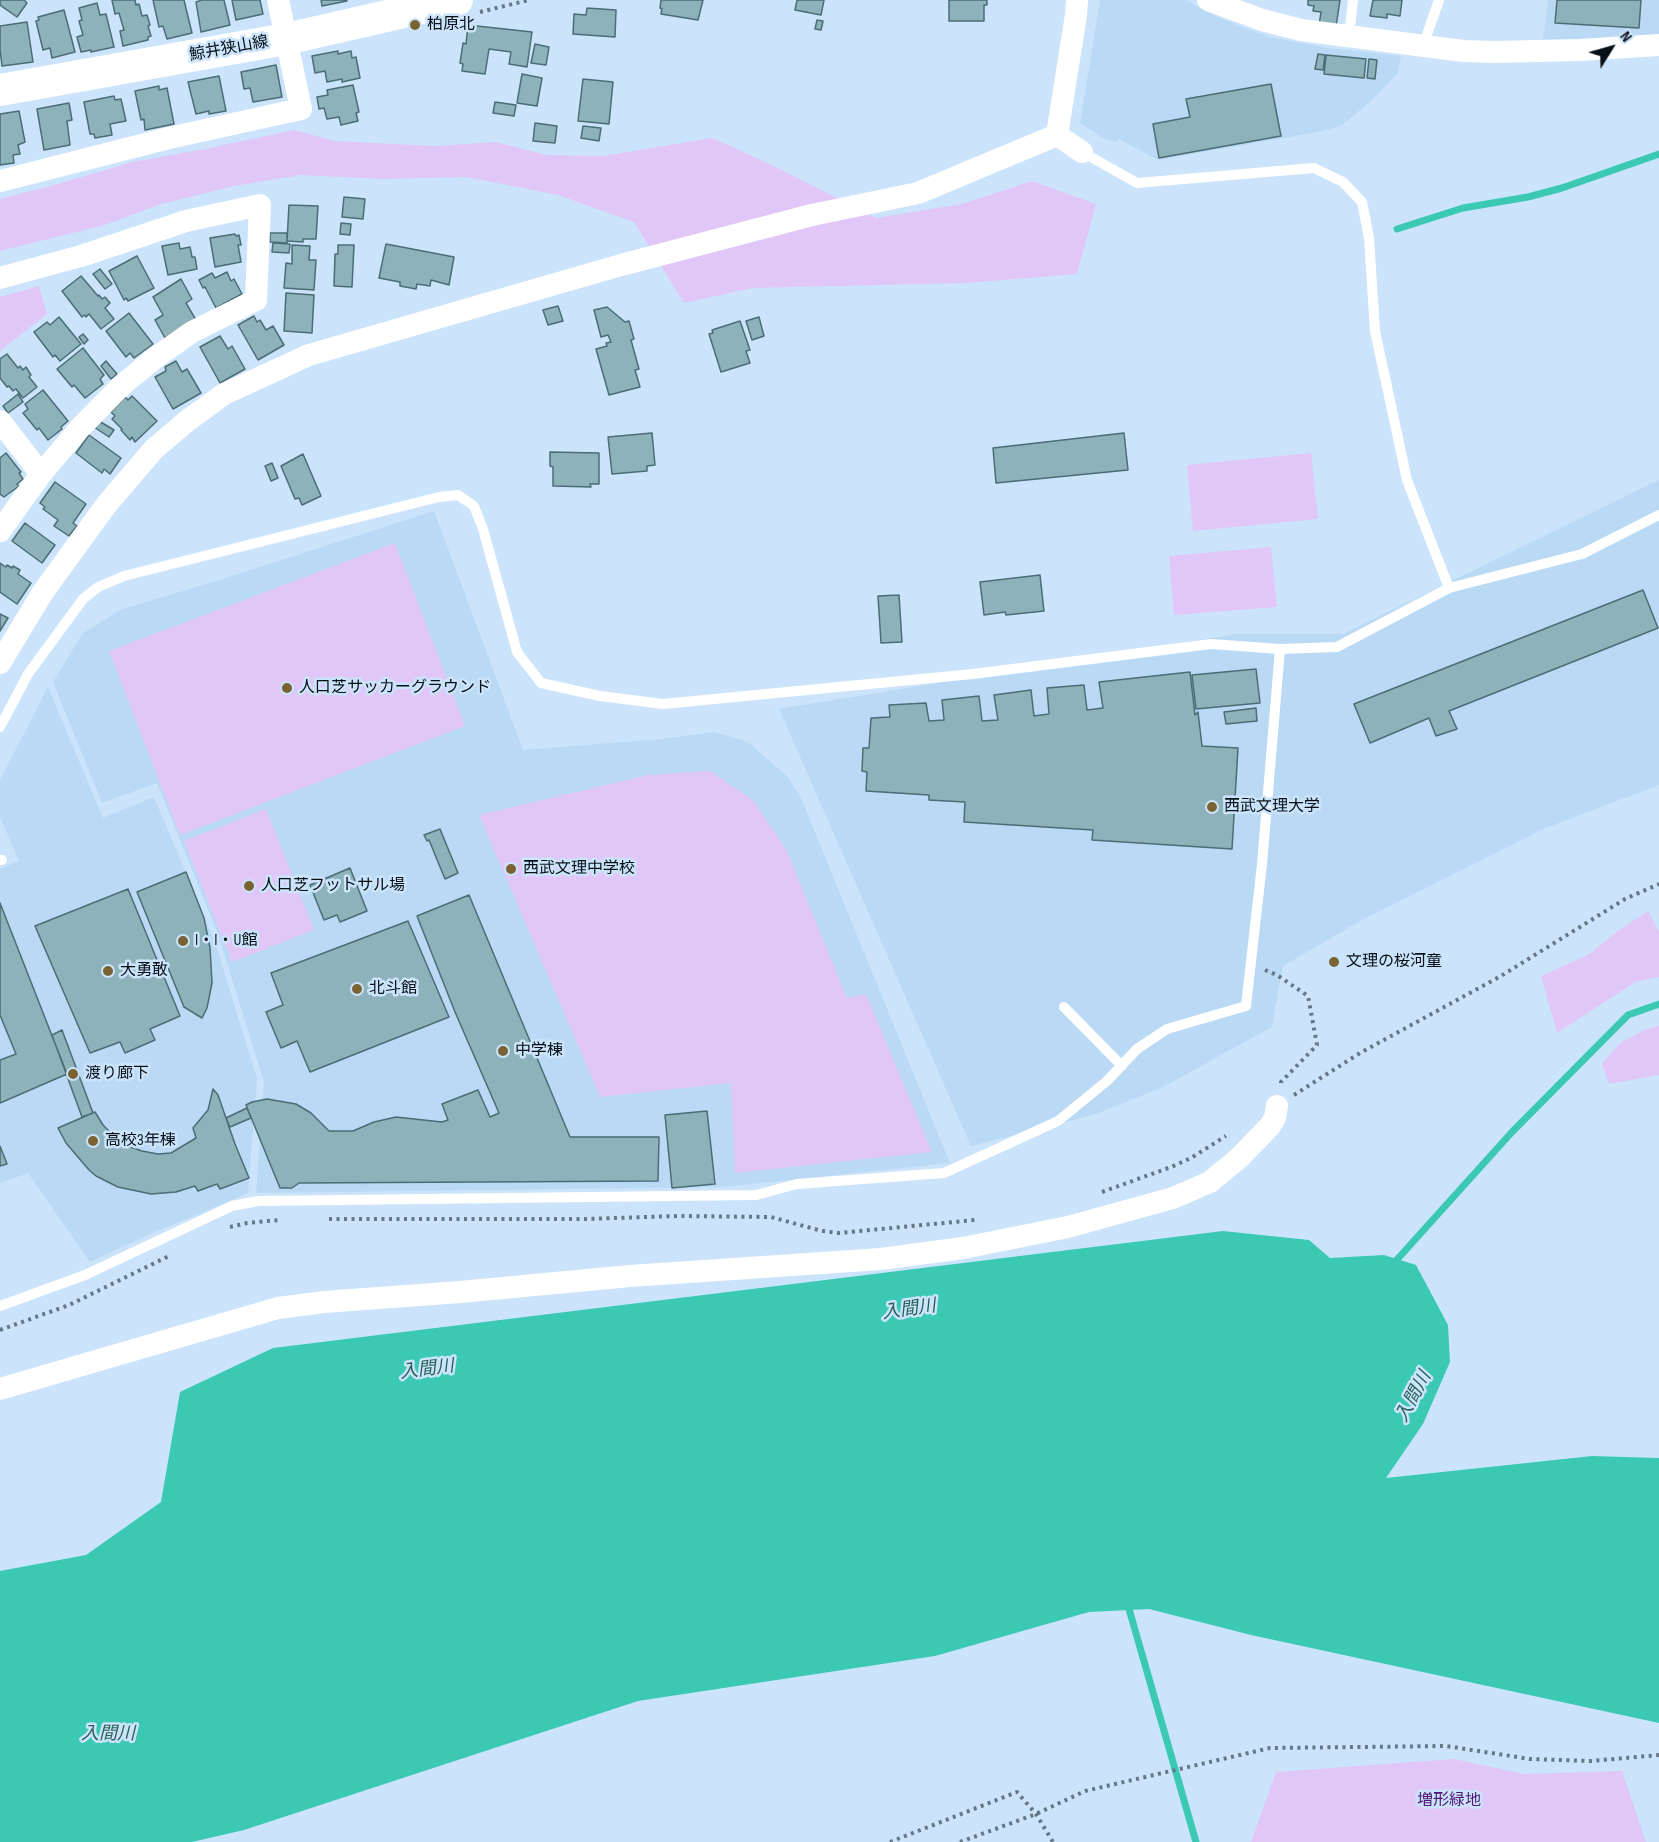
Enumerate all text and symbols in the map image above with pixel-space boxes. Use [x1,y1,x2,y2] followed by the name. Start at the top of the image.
[427,15,475,35] place label: 柏原北
[408,18,422,32] marker: 柏原北
[1581,18,1641,78] north arrow
[1616,28,1636,46] text: N
[188,33,270,65] street label: 鯨井狭山線
[299,678,491,698] place label: 人口芝サッカーグラウンド
[280,681,294,695] marker: 人口芝サッカーグラウンド
[1224,797,1320,817] place label: 西武文理大学
[1205,800,1219,814] marker: 西武文理大学
[523,859,635,879] place label: 西武文理中学校
[504,862,518,876] marker: 西武文理中学校
[261,876,405,896] place label: 人口芝フットサル場
[242,879,256,893] marker: 人口芝フットサル場
[195,931,257,951] place label: I・I・U館
[176,934,190,948] marker: I・I・U館
[1346,952,1442,972] place label: 文理の桜河童
[1327,955,1341,969] marker: 文理の桜河童
[120,961,168,981] place label: 大勇敢
[101,964,115,978] marker: 大勇敢
[369,979,417,999] place label: 北斗館
[350,982,364,996] marker: 北斗館
[515,1041,563,1061] place label: 中学棟
[496,1044,510,1058] marker: 中学棟
[85,1064,149,1084] place label: 渡り廊下
[66,1067,80,1081] marker: 渡り廊下
[105,1131,176,1151] place label: 高校3年棟
[86,1134,100,1148] marker: 高校3年棟
[881,1296,937,1324] water label: 入間川
[399,1356,455,1384] water label: 入間川
[1392,1368,1436,1426] water label: 入間川
[81,1723,135,1745] water label: 入間川
[1417,1791,1481,1811] park label: 増形緑地

